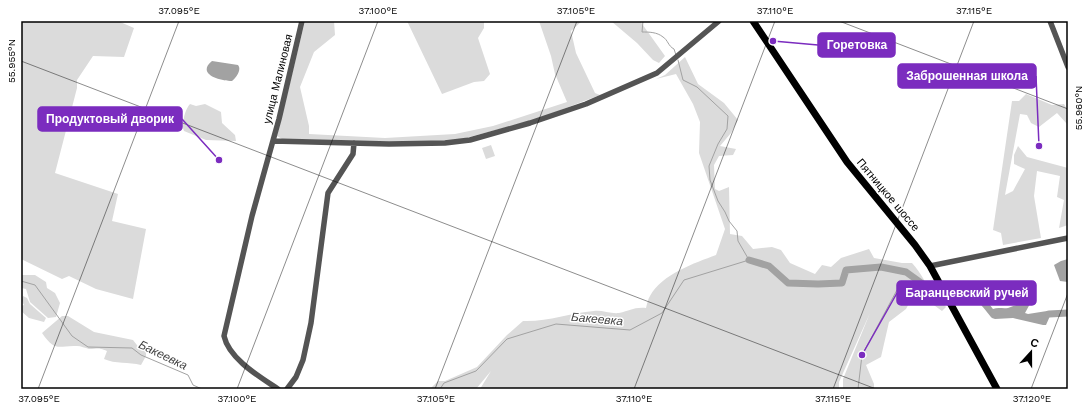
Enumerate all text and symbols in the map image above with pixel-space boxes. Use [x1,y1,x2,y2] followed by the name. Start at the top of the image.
[158,5,200,16] text: 37.095°E
[359,5,397,16] text: 37.100°E
[557,5,595,16] text: 37.105°E
[757,5,793,16] text: 37.110°E
[956,5,992,16] text: 37.115°E
[261,33,295,125] street label: улица Малиновая
[818,33,895,57] callout: Горетовка
[827,38,888,52] text: Горетовка
[6,39,17,83] text: 55.955°N
[898,64,1036,88] callout: Заброшенная школа
[906,69,1028,83] text: Заброшенная школа
[1073,86,1084,130] text: 55.960°N
[38,107,182,131] callout: Продуктовый дворик
[46,112,175,126] text: Продуктовый дворик
[854,156,922,234] street label: Пятницкое шоссе
[897,281,1036,305] callout: Баранцевский ручей
[905,286,1029,300] text: Баранцевский ручей
[570,310,624,328] water label: Бакеевка
[1011,332,1051,372] north arrow
[1028,336,1040,351] text: С
[137,337,190,373] water label: Бакеевка
[18,393,60,404] text: 37.095°E
[218,393,256,404] text: 37.100°E
[417,393,455,404] text: 37.105°E
[616,393,652,404] text: 37.110°E
[815,393,851,404] text: 37.115°E
[1013,393,1051,404] text: 37.120°E

